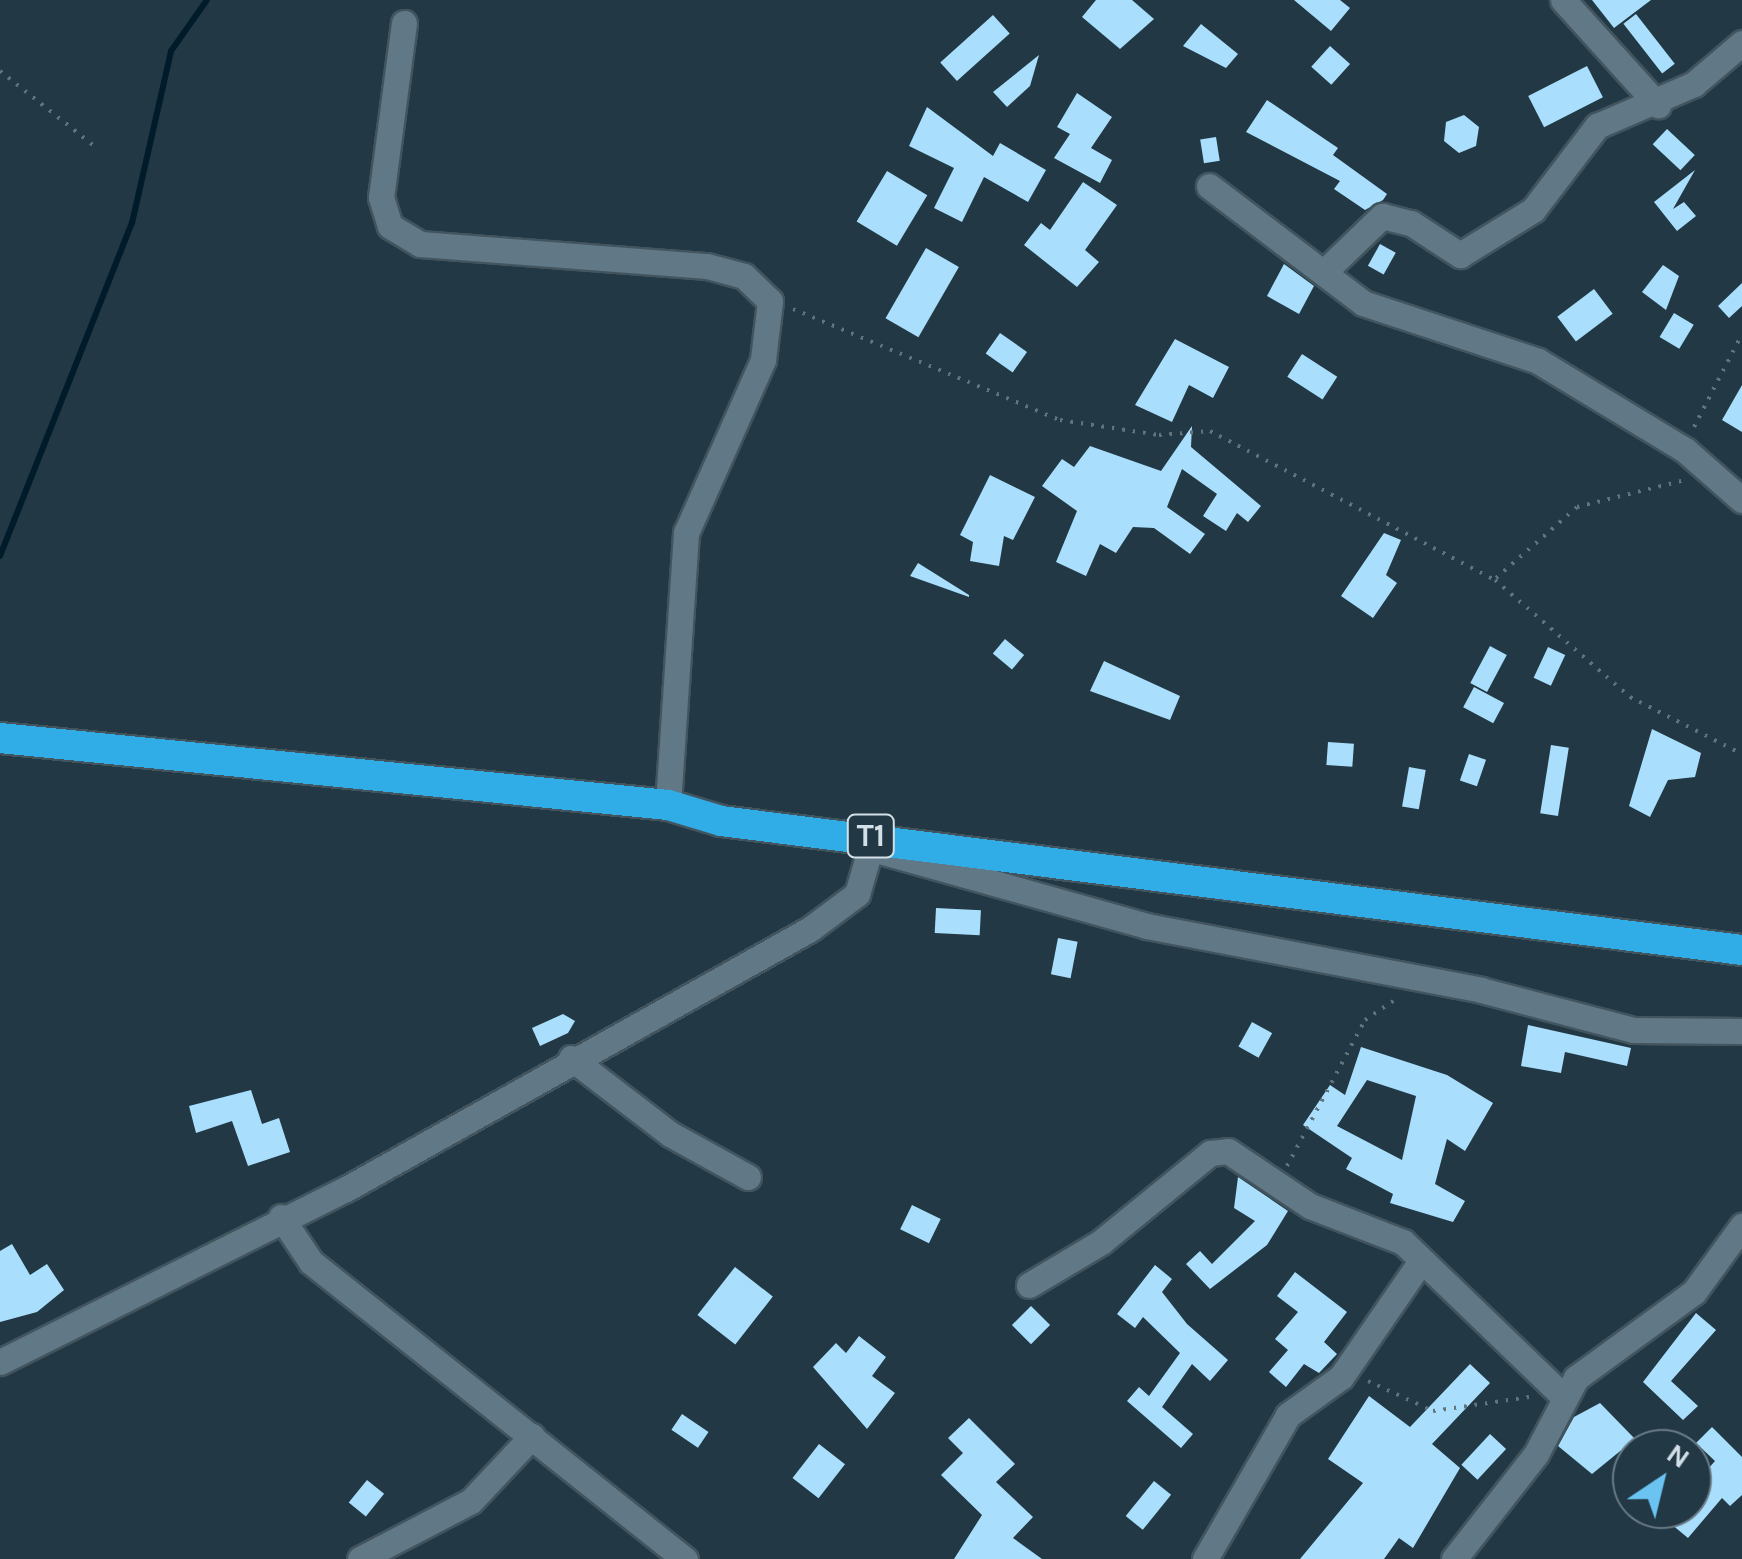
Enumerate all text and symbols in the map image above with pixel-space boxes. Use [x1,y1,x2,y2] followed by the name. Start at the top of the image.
[846,809,896,863] road number: T1
[1612,1429,1712,1529] north arrow
[1661,1436,1696,1475] text: N

